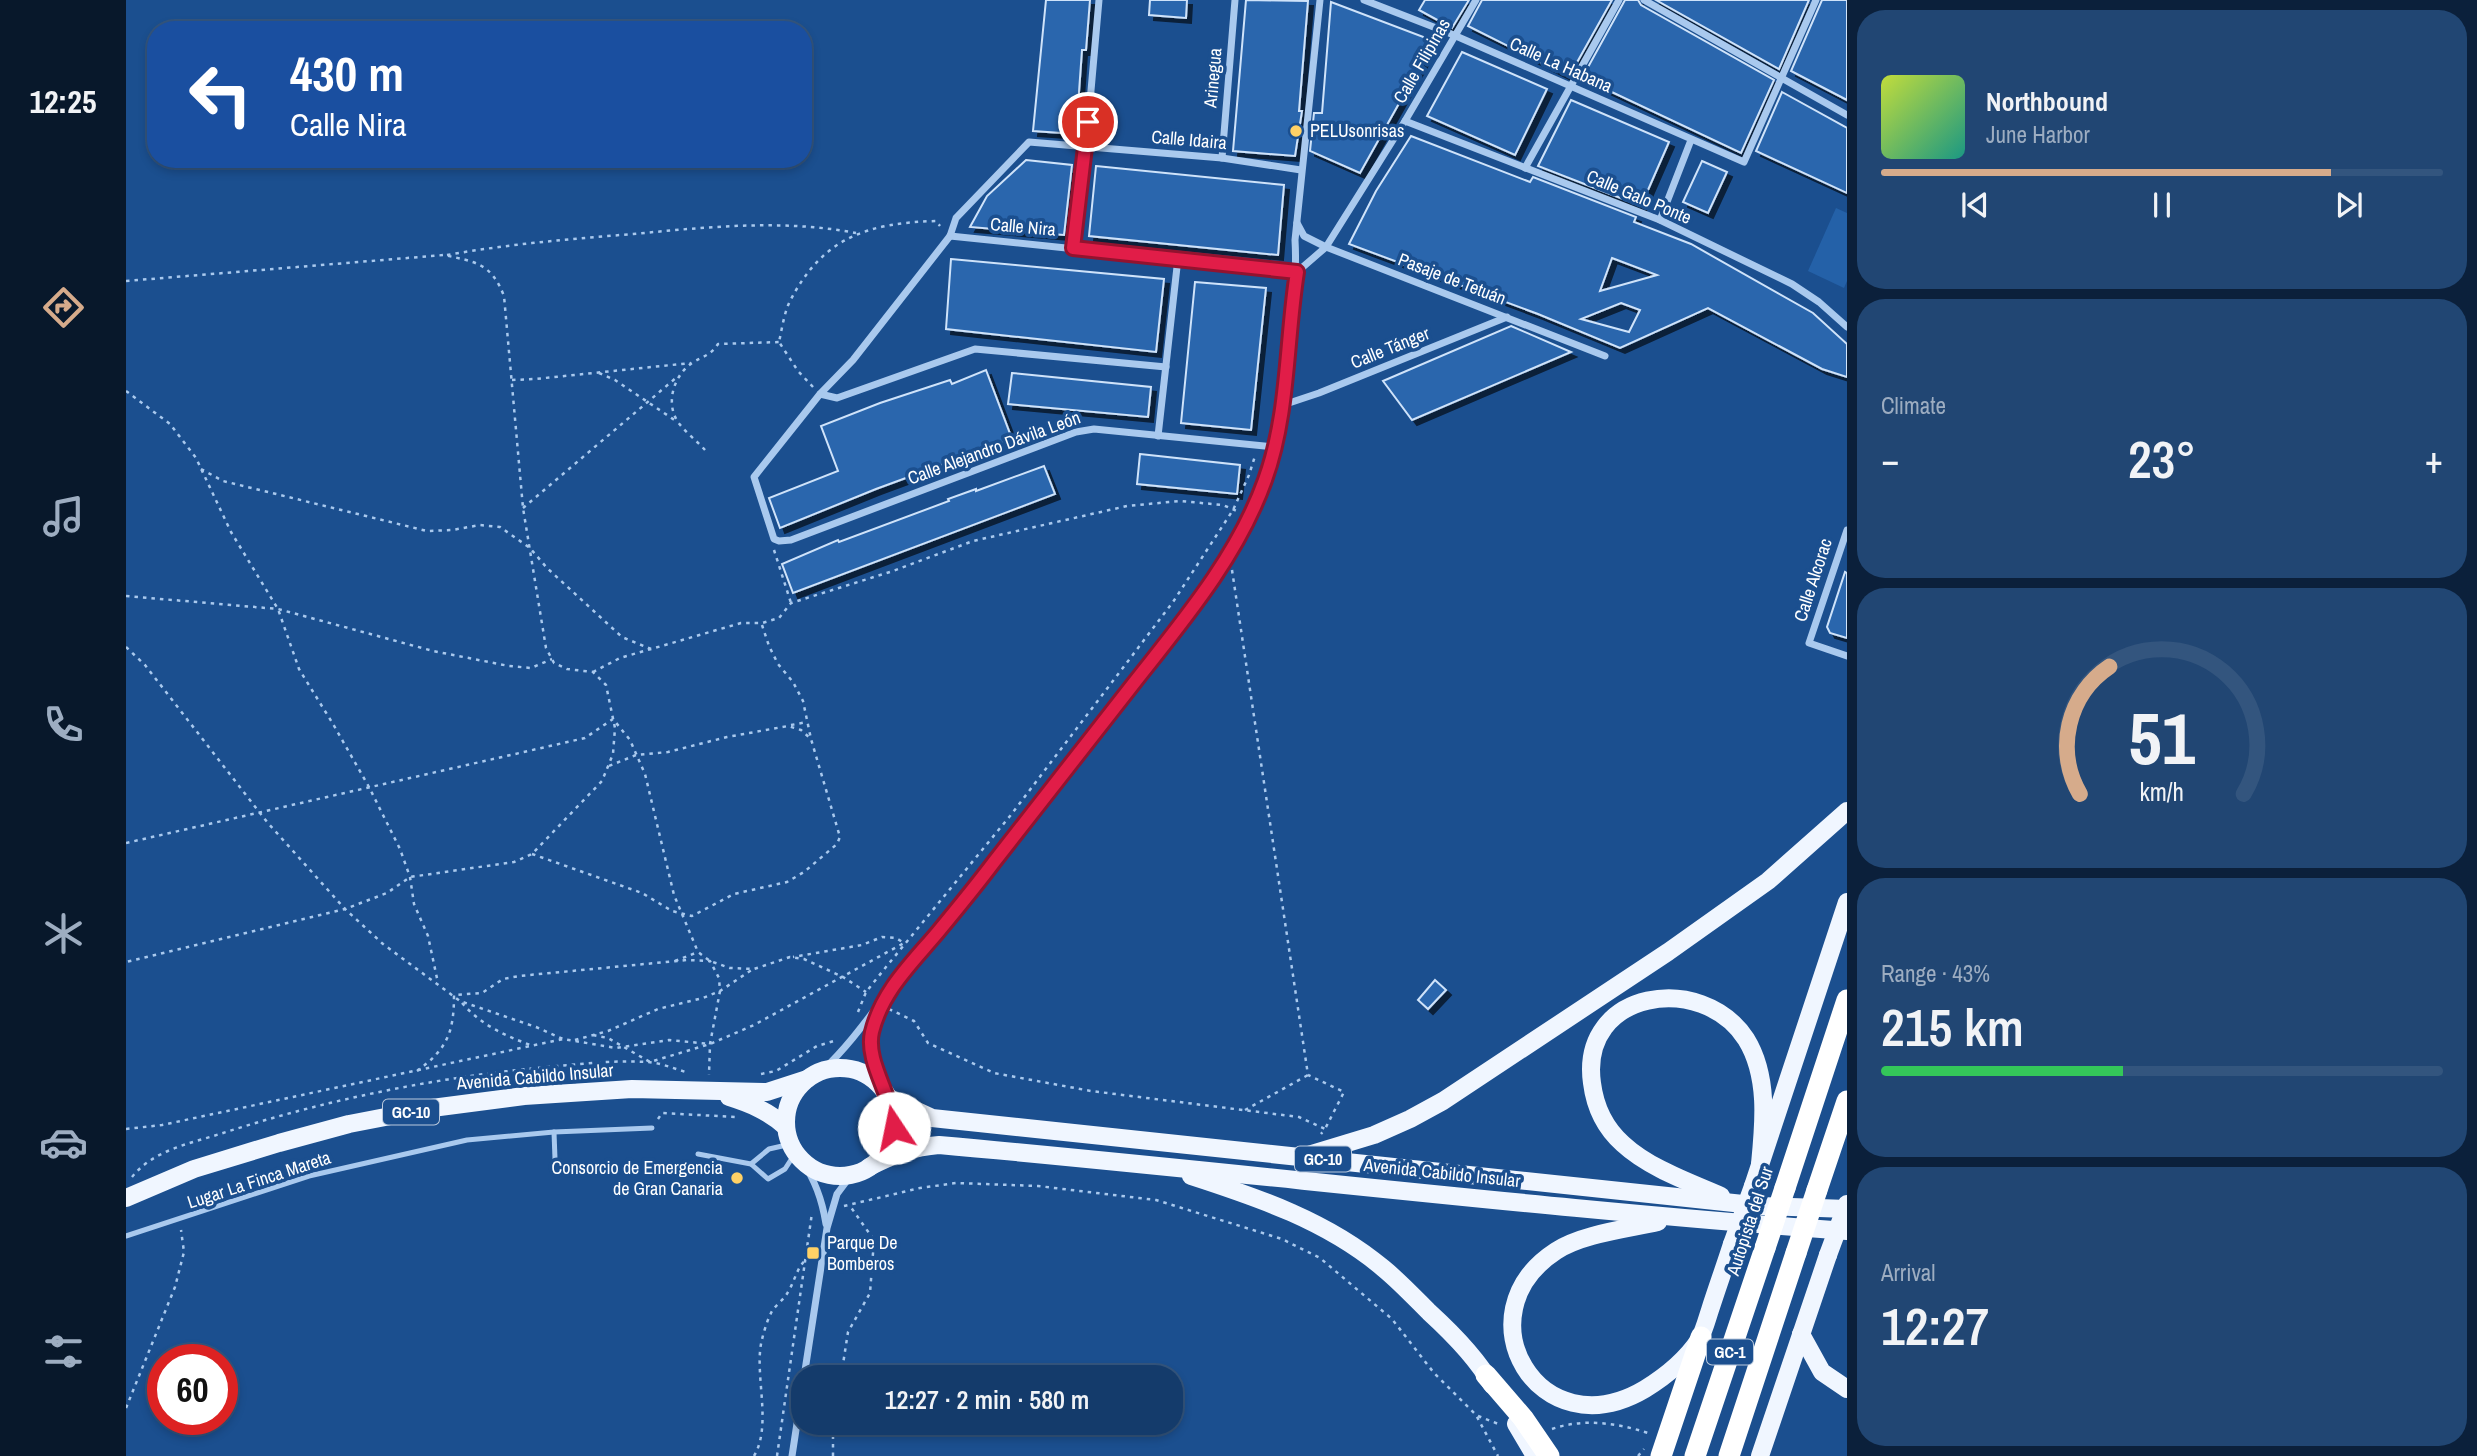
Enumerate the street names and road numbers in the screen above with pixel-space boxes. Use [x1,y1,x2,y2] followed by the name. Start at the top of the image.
[1387,14,1456,108] street label: Calle Filipinas
[1506,31,1617,98] street label: Calle La Habana
[1197,47,1228,110] street label: Arinegua
[1150,124,1228,155] street label: Calle Idaira
[1583,163,1695,230] street label: Calle Galo Ponte
[989,211,1057,242] street label: Calle Nira
[1395,246,1510,311] street label: Pasaje de Tetuán
[1347,320,1433,375] street label: Calle Tánger
[904,405,1084,490] street label: Calle Alejandro Dávila León
[1787,535,1838,625] street label: Calle Alcorac
[455,1057,614,1096] street label: Avenida Cabildo Insular
[383,1100,439,1124] road number: GC-10
[184,1145,334,1214] street label: Lugar La Finca Mareta
[1295,1147,1351,1172] road number: GC-10
[1362,1152,1522,1193] street label: Avenida Cabildo Insular
[1720,1163,1779,1280] street label: Autopista del Sur
[1707,1340,1753,1364] road number: GC-1

